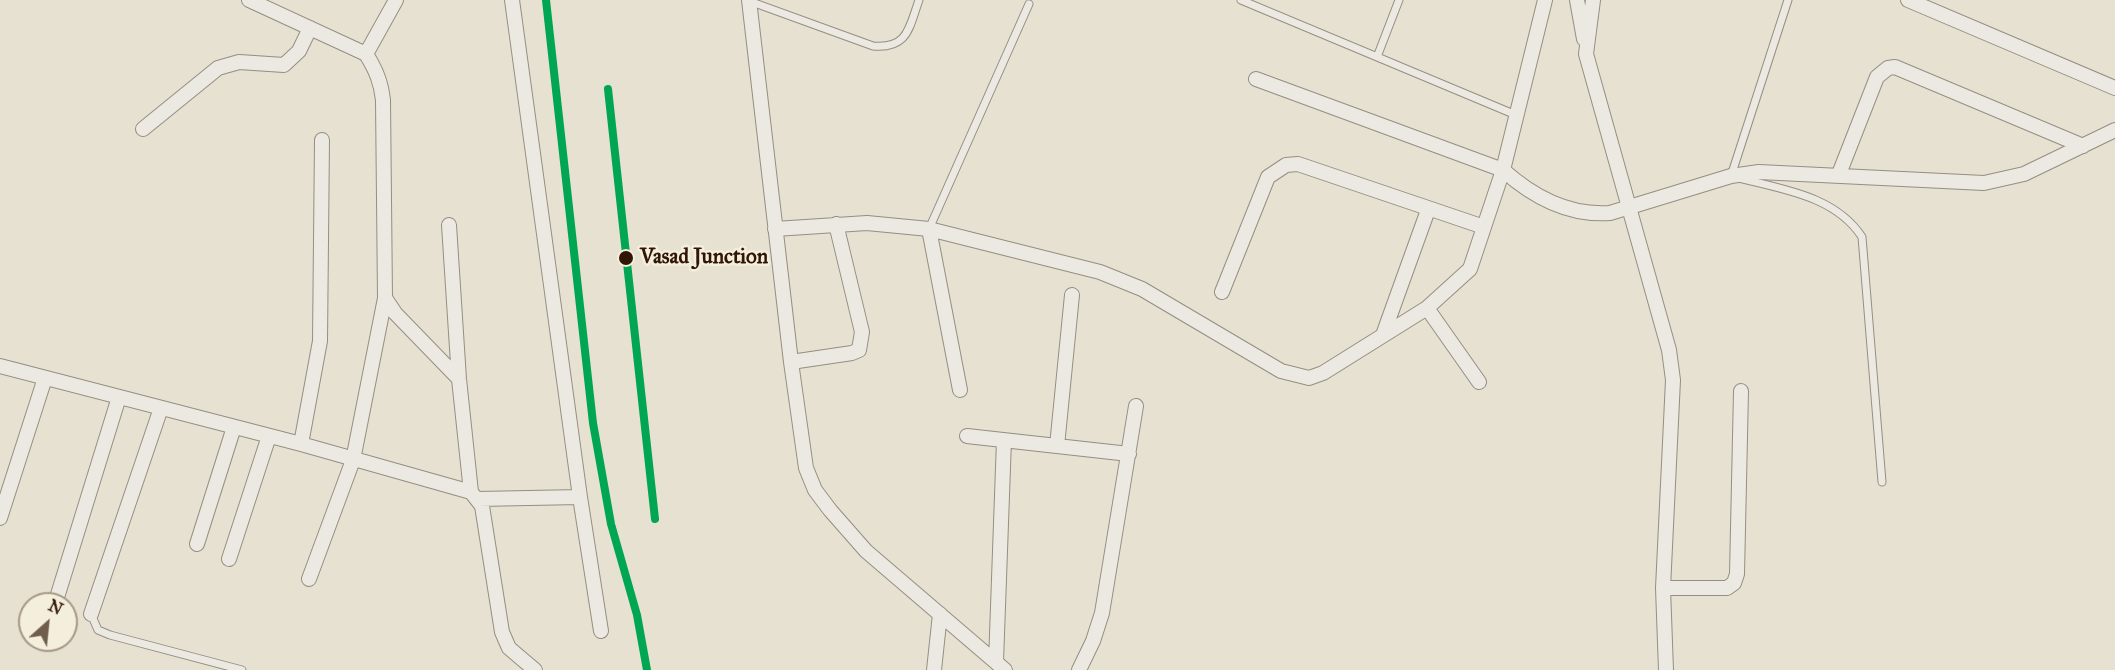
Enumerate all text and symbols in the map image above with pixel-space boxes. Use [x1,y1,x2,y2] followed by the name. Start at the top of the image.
[640,245,768,271] place label: Vasad Junction
[617,249,635,267] marker: Vasad Junction
[18,592,78,652] north arrow
[45,596,66,619] text: N

